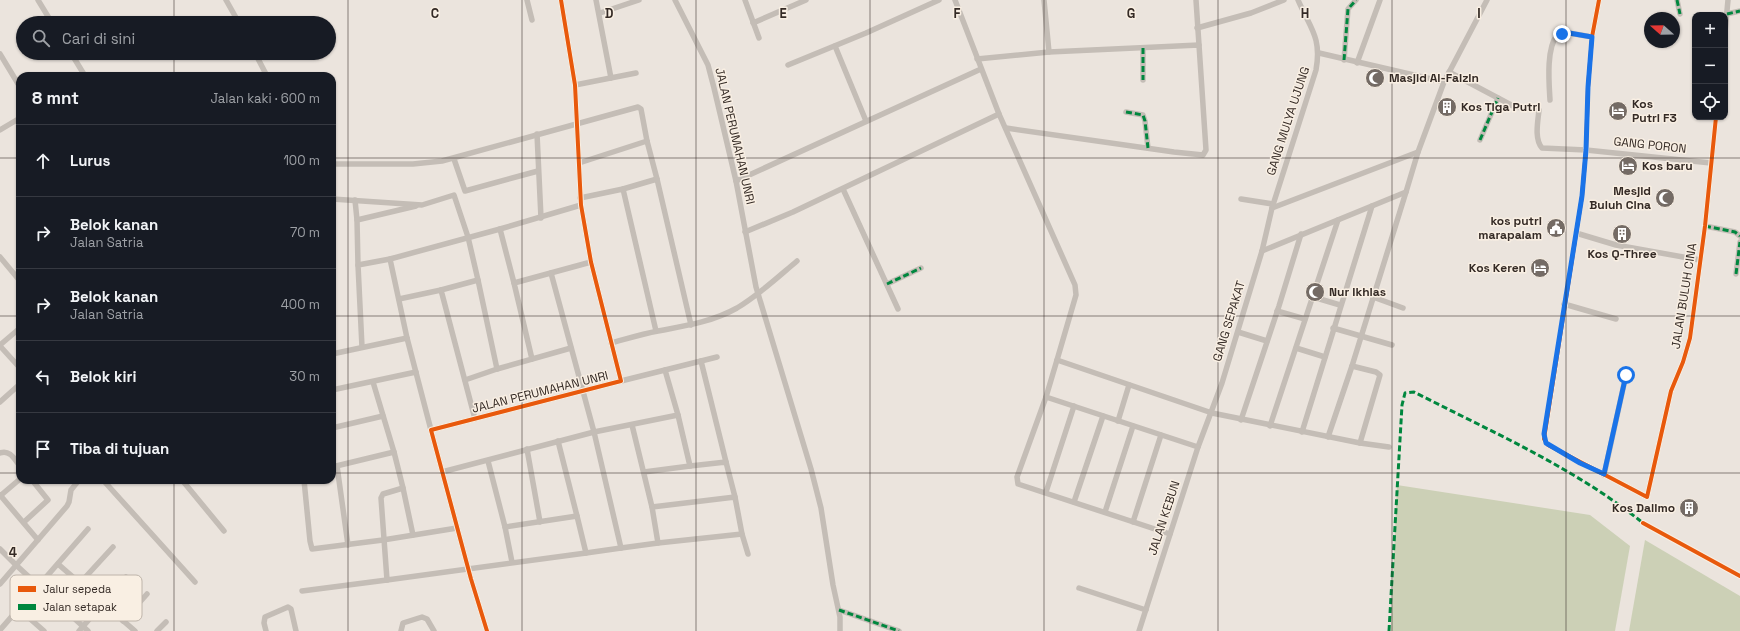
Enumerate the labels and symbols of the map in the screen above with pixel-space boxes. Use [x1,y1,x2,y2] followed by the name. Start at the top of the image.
[431,5,439,22] text: C
[605,5,614,22] text: D
[779,5,787,22] text: E
[954,5,961,22] text: F
[1127,5,1135,22] text: G
[1301,5,1309,22] text: H
[1477,5,1481,22] text: I
[1644,12,1680,48] north arrow
[1553,25,1571,43] route end
[1263,64,1313,178] street label: GANG MULYA UJUNG
[711,66,759,206] street label: JALAN PERUMAHAN UNRI
[1364,67,1386,89] mosque icon: Masjid Al-Faizin
[1389,70,1479,86] place label: Masjid Al-Faizin
[1436,96,1458,118] building icon: Kos Tiga Putri
[1632,96,1677,126] place label: Kos Putri F3
[1461,99,1540,115] place label: Kos Tiga Putri
[1607,100,1629,122] hotel icon: Kos Putri F3
[1613,133,1687,157] street label: GANG PORON
[1617,155,1639,177] hotel icon: Kos baru
[1642,158,1693,174] place label: Kos baru
[1589,183,1651,213] place label: Mesjid Buluh Cina
[1654,187,1676,209] mosque icon: Mesjid Buluh Cina
[1478,213,1542,243] place label: kos putri marapalam
[1545,217,1567,239] public building icon: kos putri marapalam
[1611,223,1633,245] building icon: Kos Q-Three
[1668,242,1700,350] street label: JALAN BULUH CINA
[1587,246,1657,262] place label: Kos Q-Three
[1529,257,1551,279] hotel icon: Kos Keren
[1469,260,1526,276] place label: Kos Keren
[1209,279,1249,363] street label: GANG SEPAKAT
[1304,281,1326,303] mosque icon: Nur Ikhlas
[1329,284,1386,300] place label: Nur Ikhlas
[1617,366,1635,384] route start
[470,367,610,417] street label: JALAN PERUMAHAN UNRI
[1144,479,1184,557] street label: JALAN KEBUN
[1678,497,1700,519] building icon: Kos Dalimo
[1612,500,1675,516] place label: Kos Dalimo
[9,544,17,561] text: 4
[10,575,142,621] legend
[43,582,112,596] text: Jalur sepeda
[43,600,117,614] text: Jalan setapak

